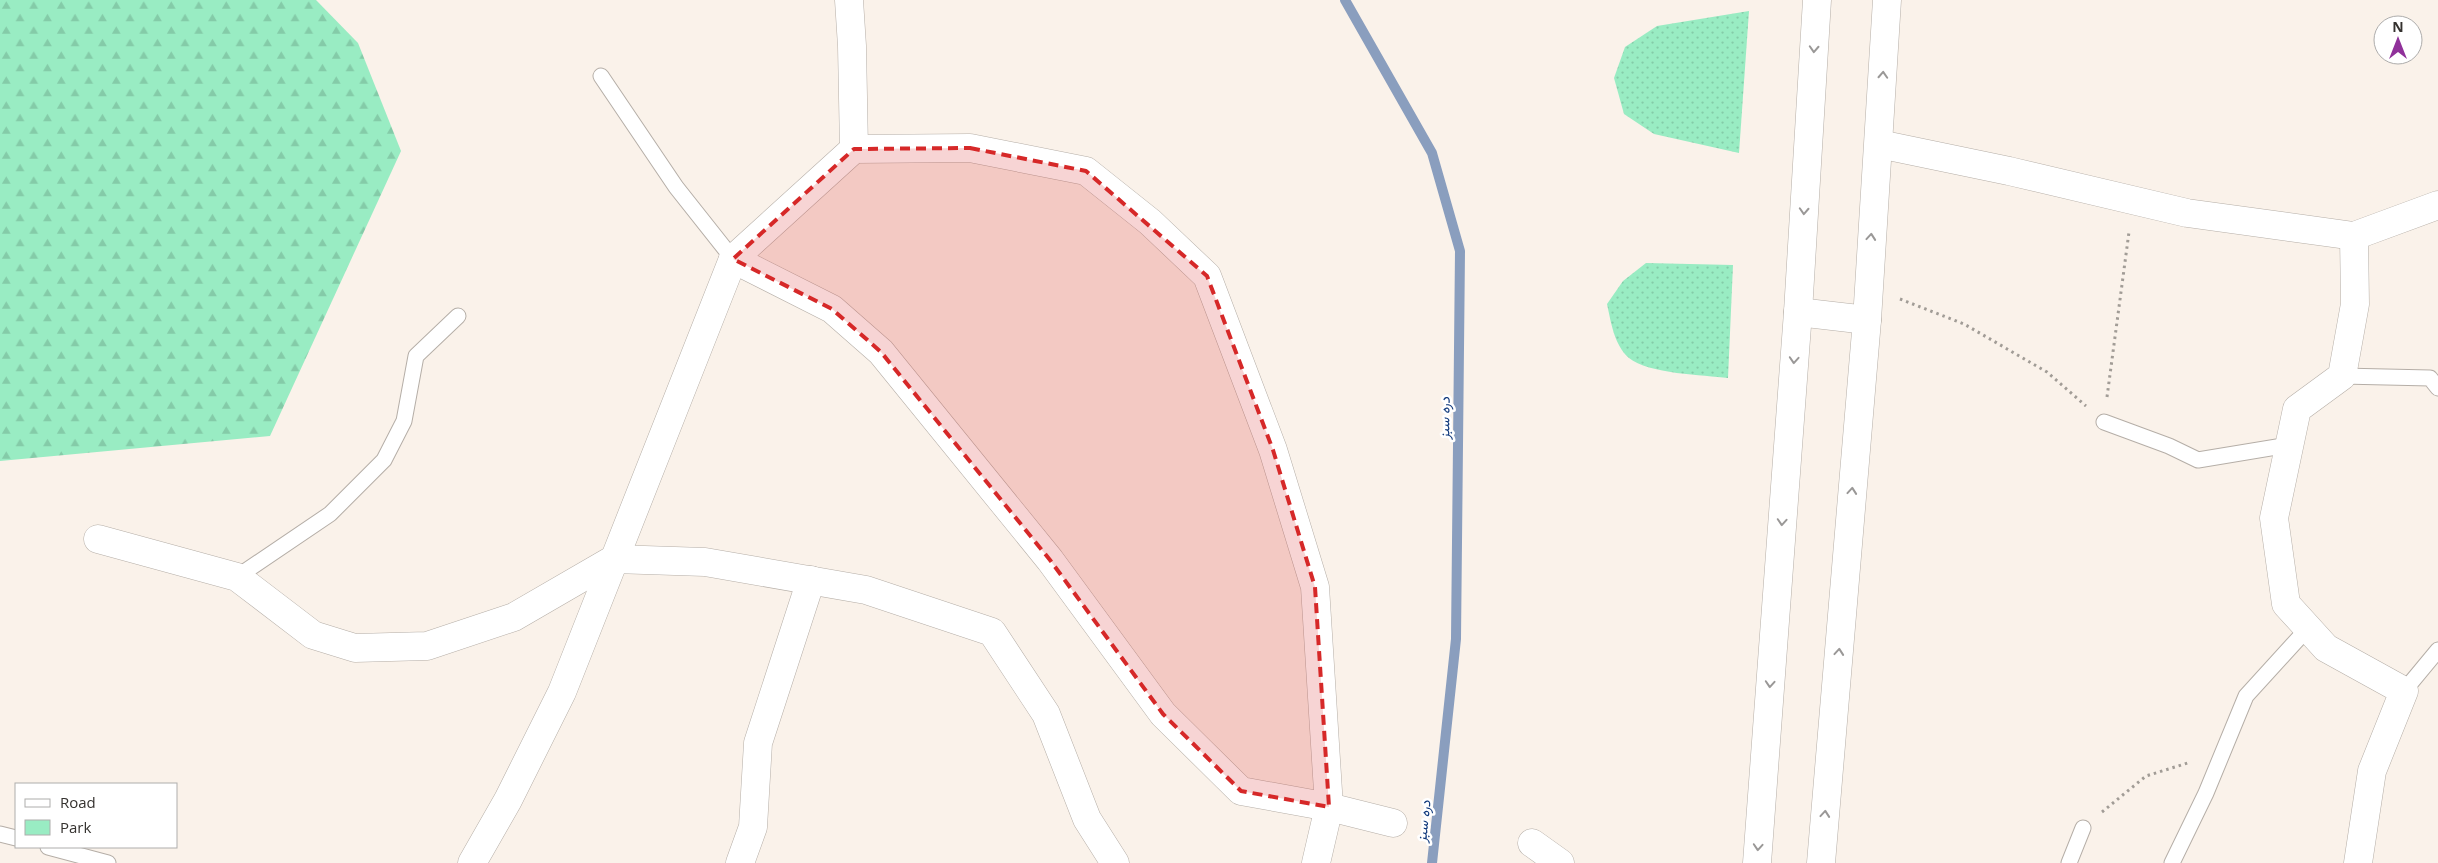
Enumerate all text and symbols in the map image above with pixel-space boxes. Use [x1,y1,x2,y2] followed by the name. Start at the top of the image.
[2373,15,2423,65] north arrow
[2392,17,2404,36] text: N
[1808,45,1819,53] one-way arrow
[1877,70,1888,78] one-way arrow
[1799,207,1810,215] one-way arrow
[1866,233,1877,241] one-way arrow
[1789,357,1800,365] one-way arrow
[1434,397,1454,440] water label: دره سبز
[1847,486,1858,494] one-way arrow
[1777,519,1788,527] one-way arrow
[1833,648,1844,656] one-way arrow
[1765,681,1776,689] one-way arrow
[15,783,178,848] legend
[60,792,96,812] text: Road
[1411,799,1435,844] water label: دره سبز
[1819,810,1830,818] one-way arrow
[60,817,91,837] text: Park
[1753,843,1764,851] one-way arrow

